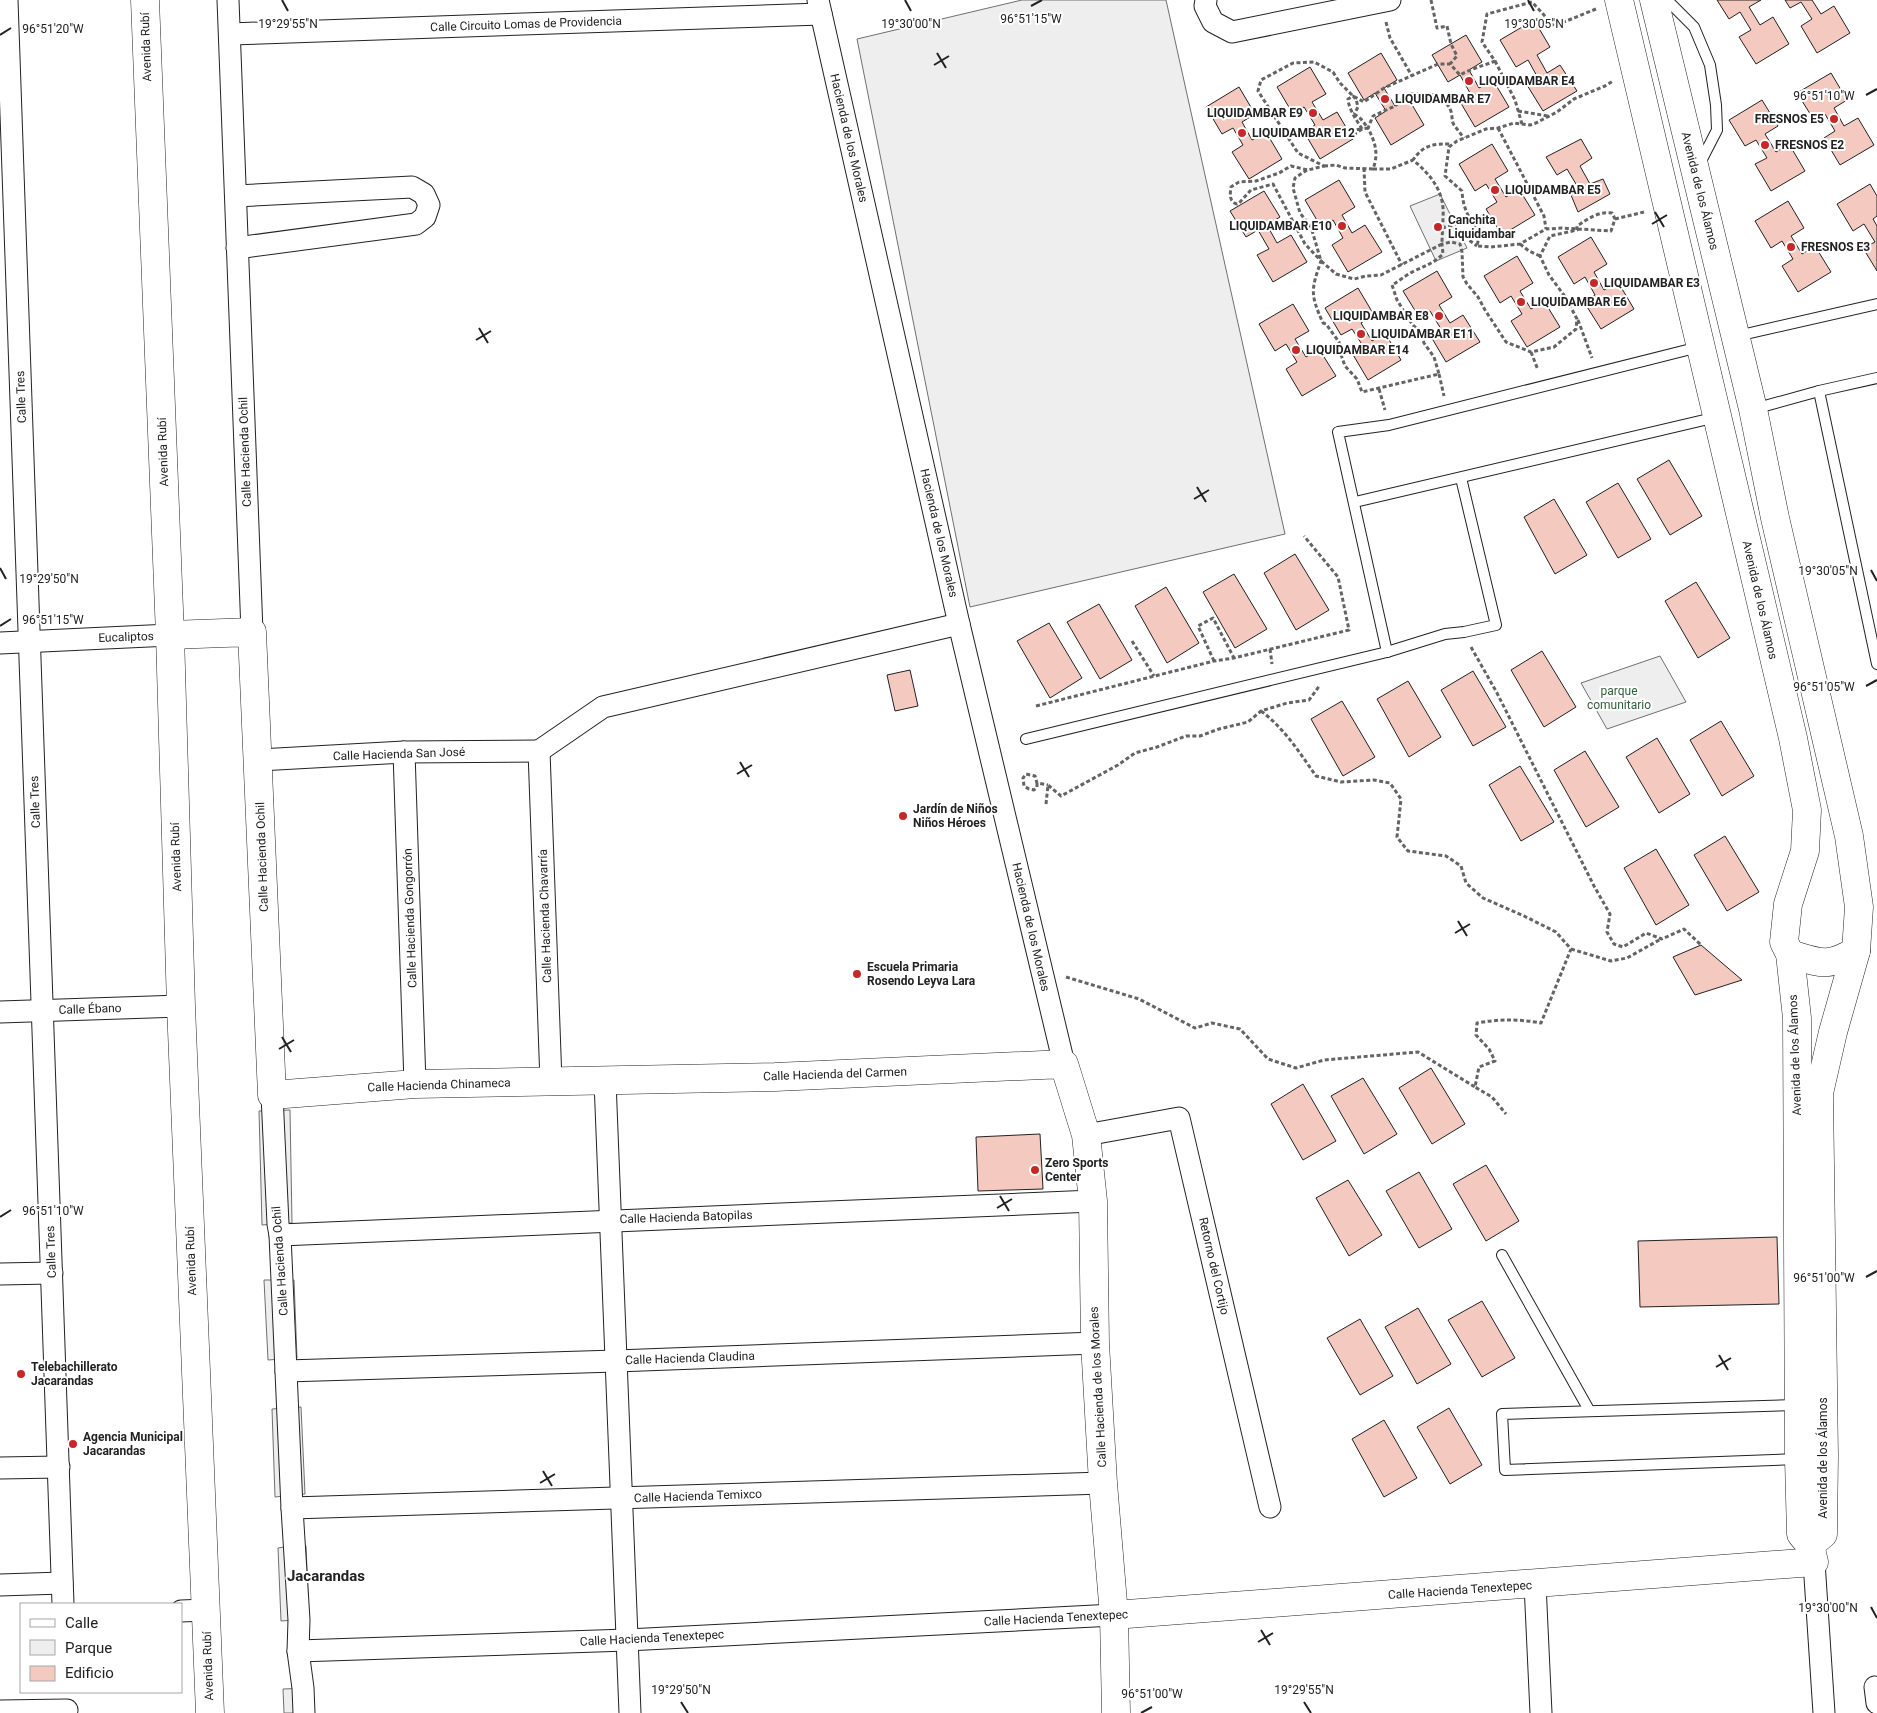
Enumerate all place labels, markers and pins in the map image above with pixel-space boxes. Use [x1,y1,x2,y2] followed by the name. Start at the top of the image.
[1479,74,1575,88] place label: LIQUIDAMBAR E4
[1463,75,1475,87] marker: LIQUIDAMBAR E4
[1395,92,1491,106] place label: LIQUIDAMBAR E7
[1379,93,1391,105] marker: LIQUIDAMBAR E7
[1207,106,1303,120] place label: LIQUIDAMBAR E9
[1307,107,1319,119] marker: LIQUIDAMBAR E9
[1755,112,1824,126] place label: FRESNOS E5
[1828,113,1840,125] marker: FRESNOS E5
[1252,126,1355,140] place label: LIQUIDAMBAR E12
[1236,127,1248,139] marker: LIQUIDAMBAR E12
[1775,138,1844,152] place label: FRESNOS E2
[1759,139,1771,151] marker: FRESNOS E2
[1505,183,1601,197] place label: LIQUIDAMBAR E5
[1489,184,1501,196] marker: LIQUIDAMBAR E5
[1448,213,1516,241] place label: Canchita Liquidambar
[1229,219,1332,233] place label: LIQUIDAMBAR E10
[1336,220,1348,232] marker: LIQUIDAMBAR E10
[1432,221,1444,233] marker: Canchita Liquidambar
[1801,240,1870,254] place label: FRESNOS E3
[1785,241,1797,253] marker: FRESNOS E3
[1604,276,1700,290] place label: LIQUIDAMBAR E3
[1588,277,1600,289] marker: LIQUIDAMBAR E3
[1531,295,1627,309] place label: LIQUIDAMBAR E6
[1515,296,1527,308] marker: LIQUIDAMBAR E6
[1333,309,1429,323] place label: LIQUIDAMBAR E8
[1433,310,1445,322] marker: LIQUIDAMBAR E8
[1371,327,1474,341] place label: LIQUIDAMBAR E11
[1355,328,1367,340] marker: LIQUIDAMBAR E11
[1306,343,1409,357] place label: LIQUIDAMBAR E14
[1290,344,1302,356] marker: LIQUIDAMBAR E14
[913,802,998,830] place label: Jardín de Niños Niños Héroes
[897,810,909,822] marker: Jardín de Niños Niños Héroes
[867,960,976,988] place label: Escuela Primaria Rosendo Leyva Lara
[851,968,863,980] marker: Escuela Primaria Rosendo Leyva Lara
[1045,1156,1108,1184] place label: Zero Sports Center
[1029,1164,1041,1176] marker: Zero Sports Center
[31,1360,118,1388] place label: Telebachillerato Jacarandas
[15,1368,27,1380] marker: Telebachillerato Jacarandas
[83,1430,183,1458] place label: Agencia Municipal Jacarandas
[67,1438,79,1450] marker: Agencia Municipal Jacarandas

